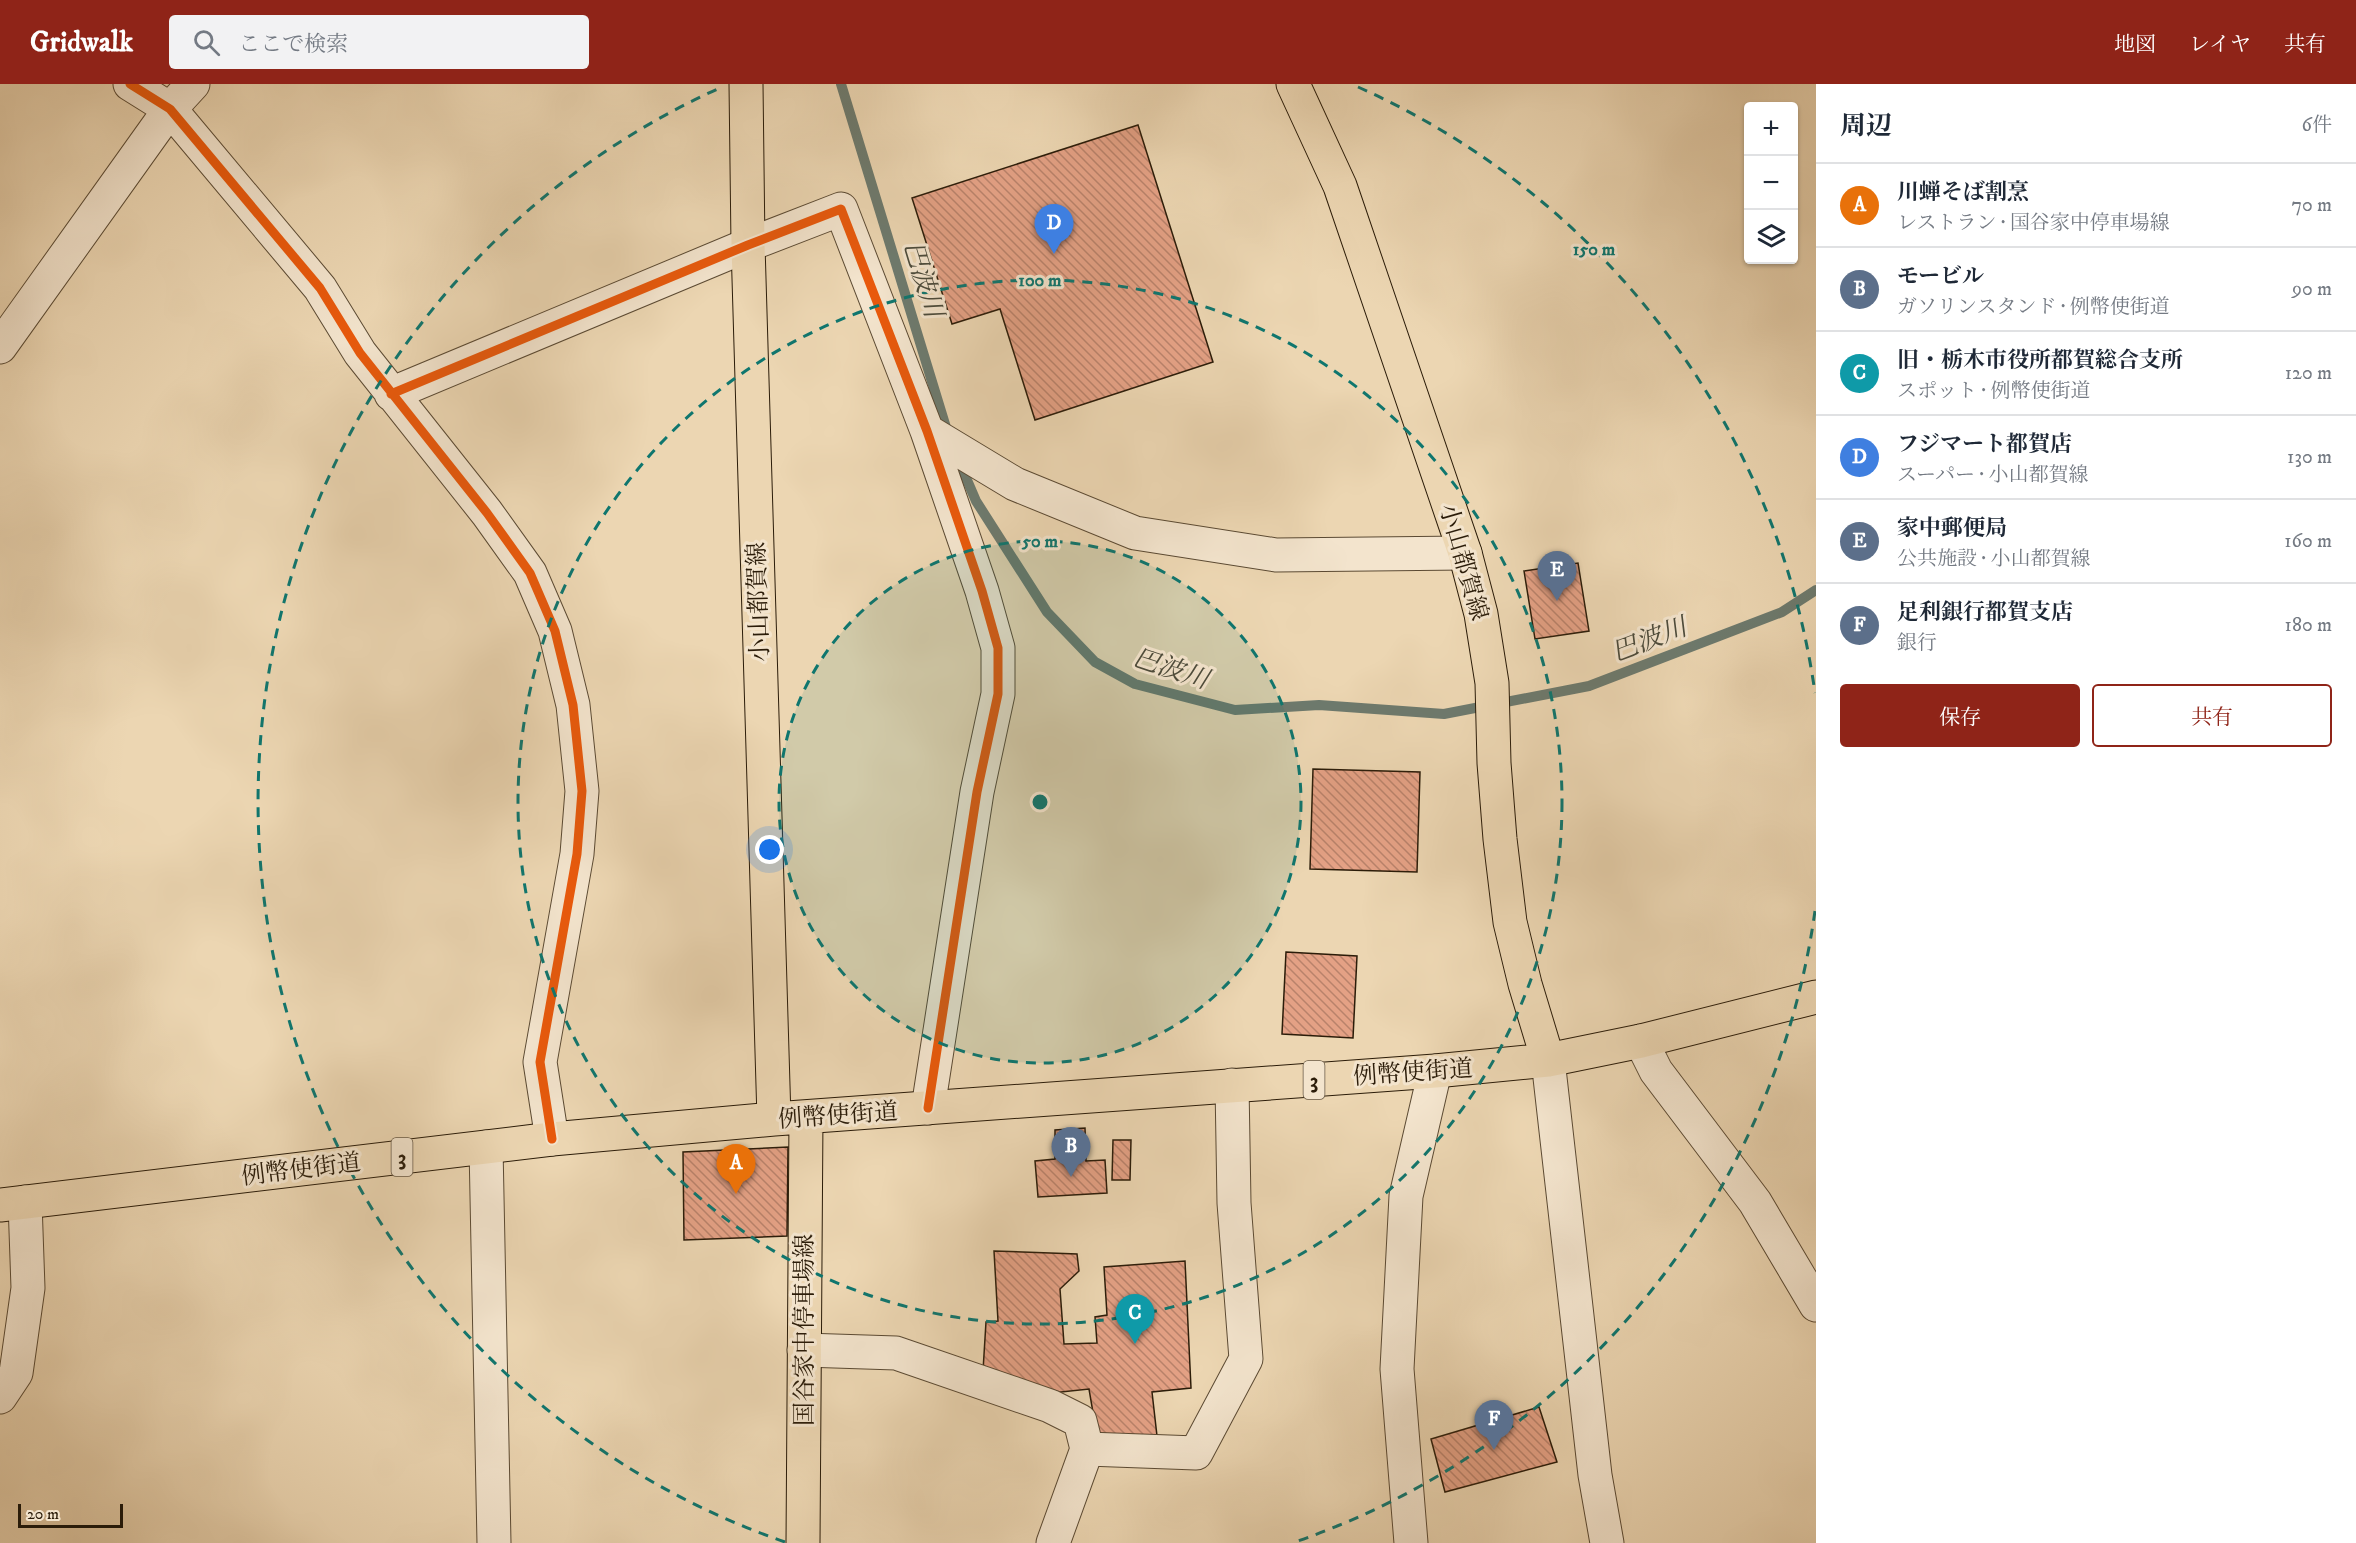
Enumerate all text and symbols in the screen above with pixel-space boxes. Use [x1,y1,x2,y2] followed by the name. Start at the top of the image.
[169,15,589,69] search box
[30,25,133,60] text: Gridwalk
[190,26,223,59] icon: search
[238,31,348,58] text: ここで検索
[2114,32,2156,58] text: 地図
[2189,32,2251,58] text: レイヤ
[2284,32,2326,58] text: 共有
[1744,102,1798,264] map controls
[1744,102,1798,156] button: +
[1840,110,1892,143] text: 周辺
[2302,113,2332,138] text: 6件
[1744,156,1798,210] button: −
[1897,179,2029,206] text: 川蝉そば割烹
[1853,193,1866,218] text: A
[2291,193,2332,218] text: 70 m
[1034,204,1074,254] pin: D
[1744,210,1798,264] button: layers
[1897,211,2170,236] text: レストラン · 国谷家中停車場線
[895,237,951,324] water label: 巴波川
[1573,239,1616,261] text: 150 m
[1897,263,1984,290] text: モービル
[1018,270,1062,292] text: 100 m
[1853,277,1866,302] text: B
[2292,277,2332,302] text: 90 m
[1897,295,2170,320] text: ガソリンスタンド · 例幣使街道
[1897,347,2183,374] text: 旧・栃木市役所都賀総合支所
[1853,361,1866,386] text: C
[2285,361,2332,386] text: 120 m
[1897,379,2090,404] text: スポット · 例幣使街道
[1897,431,2072,458] text: フジマート都賀店
[1852,445,1867,470] text: D
[2287,445,2332,470] text: 130 m
[1897,463,2088,488] text: スーパー · 小山都賀線
[1432,500,1494,624] street label: 小山都賀線
[1897,515,2007,542] text: 家中郵便局
[1852,529,1867,554] text: E
[2284,529,2332,554] text: 160 m
[1021,531,1058,553] text: 50 m
[742,541,776,662] street label: 小山都賀線
[1897,547,2090,572] text: 公共施設 · 小山都賀線
[1538,552,1576,601] pin: E
[1897,599,2073,626] text: 足利銀行都賀支店
[1607,610,1695,670] water label: 巴波川
[1853,613,1866,638] text: F
[2285,613,2332,638] text: 180 m
[1897,631,1937,656] text: 銀行
[1128,642,1216,698] water label: 巴波川
[1840,684,2080,747] button: 保存
[2092,684,2332,747] button: 共有
[1030,792,1050,812] centre of rings
[755,835,784,864] your location
[1352,1054,1474,1092] street label: 例幣使街道
[1304,1061,1324,1099] road number: 3
[777,1097,899,1135] street label: 例幣使街道
[1052,1128,1090,1177] pin: B
[392,1138,412,1176] road number: 3
[716,1144,756,1194] pin: A
[240,1148,363,1192] street label: 例幣使街道
[790,1234,820,1426] street label: 国谷家中停車場線
[1116,1294,1154,1344] pin: C
[1474,1400,1514,1450] pin: F
[18,1501,123,1528] scale bar
[27,1504,59,1524] text: 20 m

